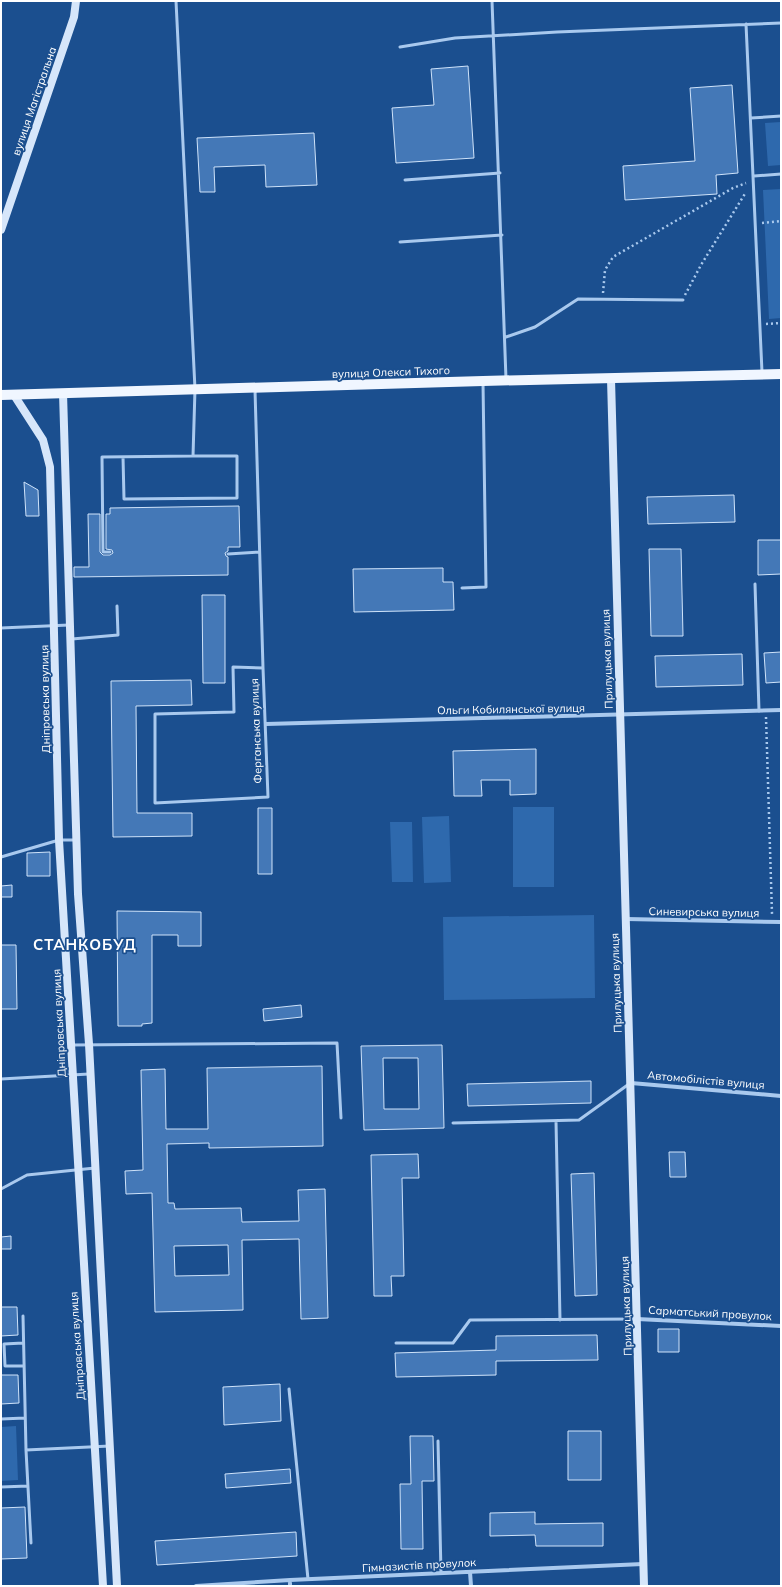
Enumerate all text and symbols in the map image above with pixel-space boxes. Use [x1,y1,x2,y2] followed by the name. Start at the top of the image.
[9,45,59,157] street label: вулиця Магістральна
[332,363,450,381] street label: вулиця Олекси Тихого
[598,609,616,709] street label: Прилуцька вулиця
[37,645,53,753] street label: Дніпровська вулиця
[247,678,265,784] street label: Ферганська вулиця
[437,701,585,717] street label: Ольги Кобилянської вулиця
[649,904,759,920] street label: Синевирська вулиця
[607,933,625,1033] street label: Прилуцька вулиця
[33,935,137,954] district label: СТАНКОБУД
[49,968,69,1078] street label: Дніпровська вулиця
[647,1068,765,1092] street label: Автомобілістів вулиця
[617,1256,635,1356] street label: Прилуцька вулиця
[66,1291,88,1401] street label: Дніпровська вулиця
[648,1303,772,1323] street label: Сарматський провулок
[362,1555,476,1575] street label: Гімназистів провулок

